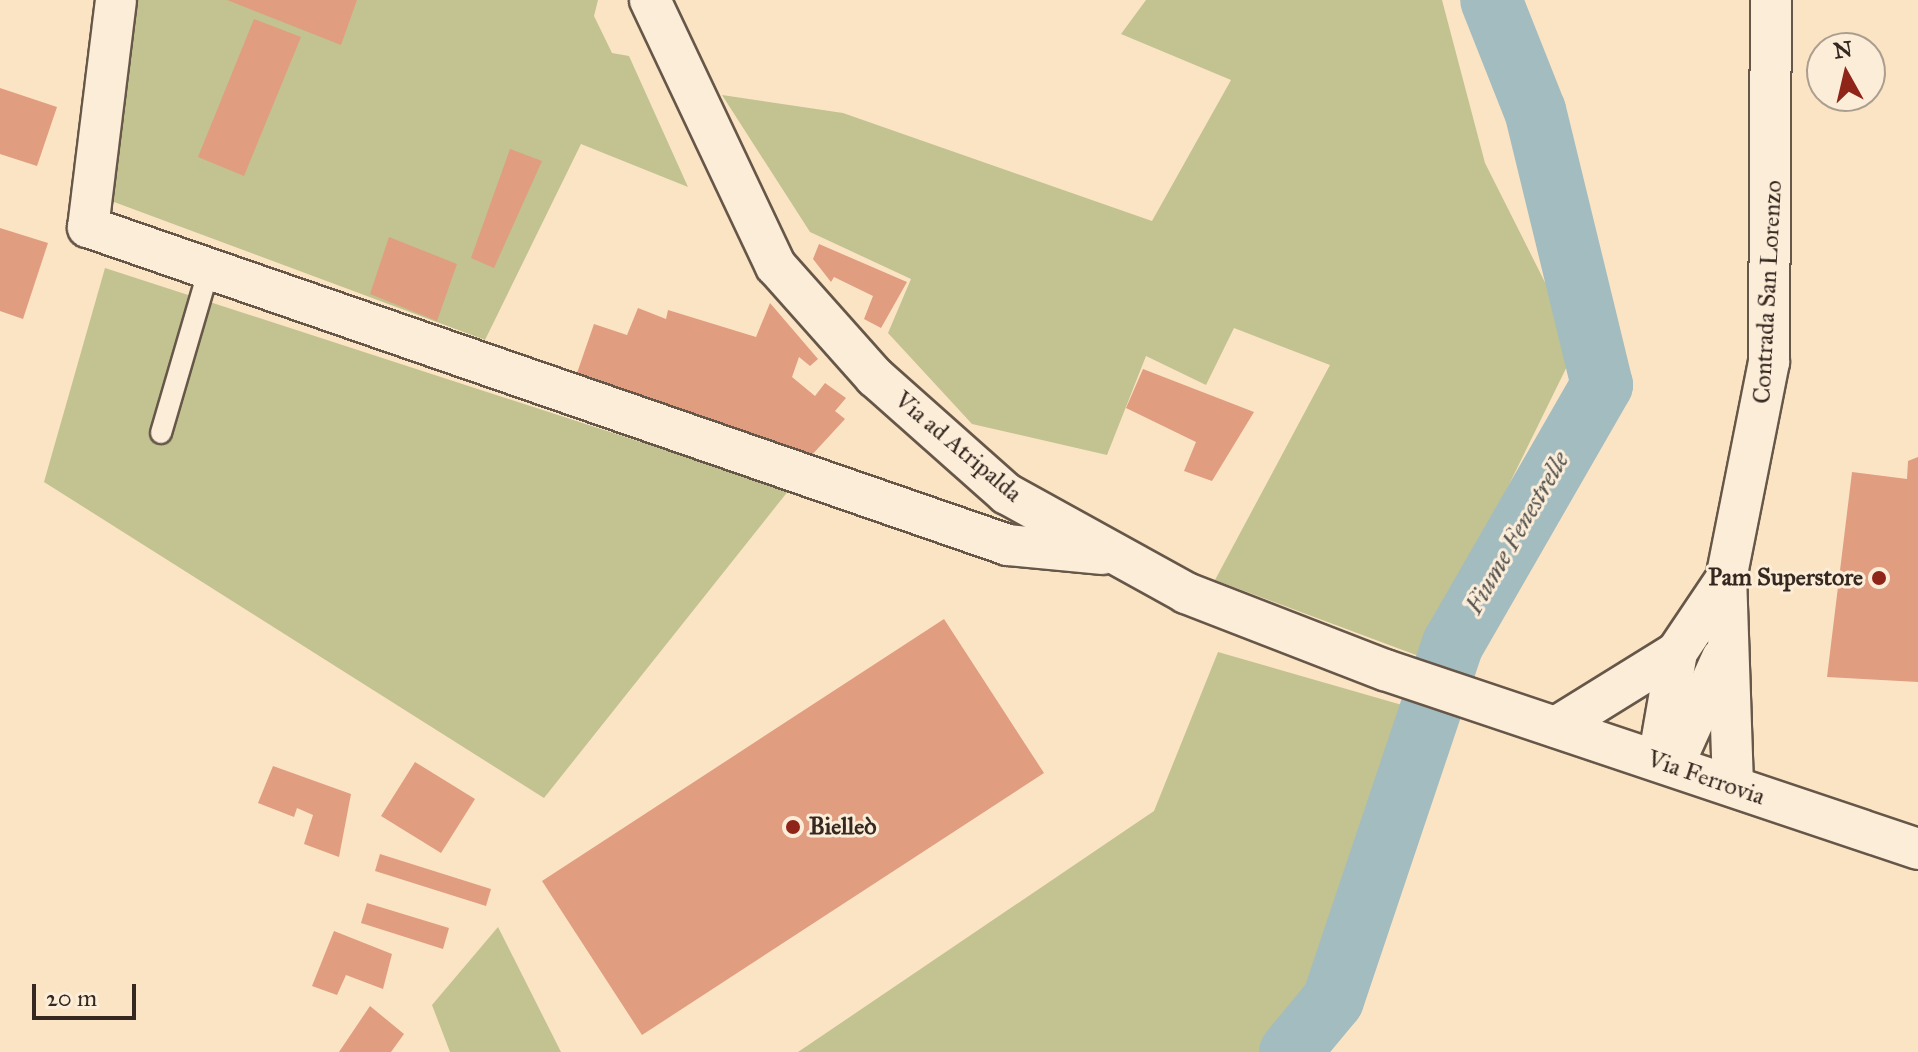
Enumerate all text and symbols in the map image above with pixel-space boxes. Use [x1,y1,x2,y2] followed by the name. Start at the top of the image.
[1806,32,1886,112] north arrow
[1832,35,1854,64] text: N
[1748,180,1788,404] street label: Contrada San Lorenzo
[889,386,1027,508] street label: Via ad Atripalda
[1458,446,1576,620] water label: Fiume Fenestrelle
[1708,564,1863,592] place label: Pam Superstore
[1870,569,1888,587] marker: Pam Superstore
[1644,745,1768,811] street label: Via Ferrovia
[809,813,876,841] place label: Bielleò
[784,818,802,836] marker: Bielleò
[36,968,140,1018] scale bar
[46,983,97,1013] text: 20 m

